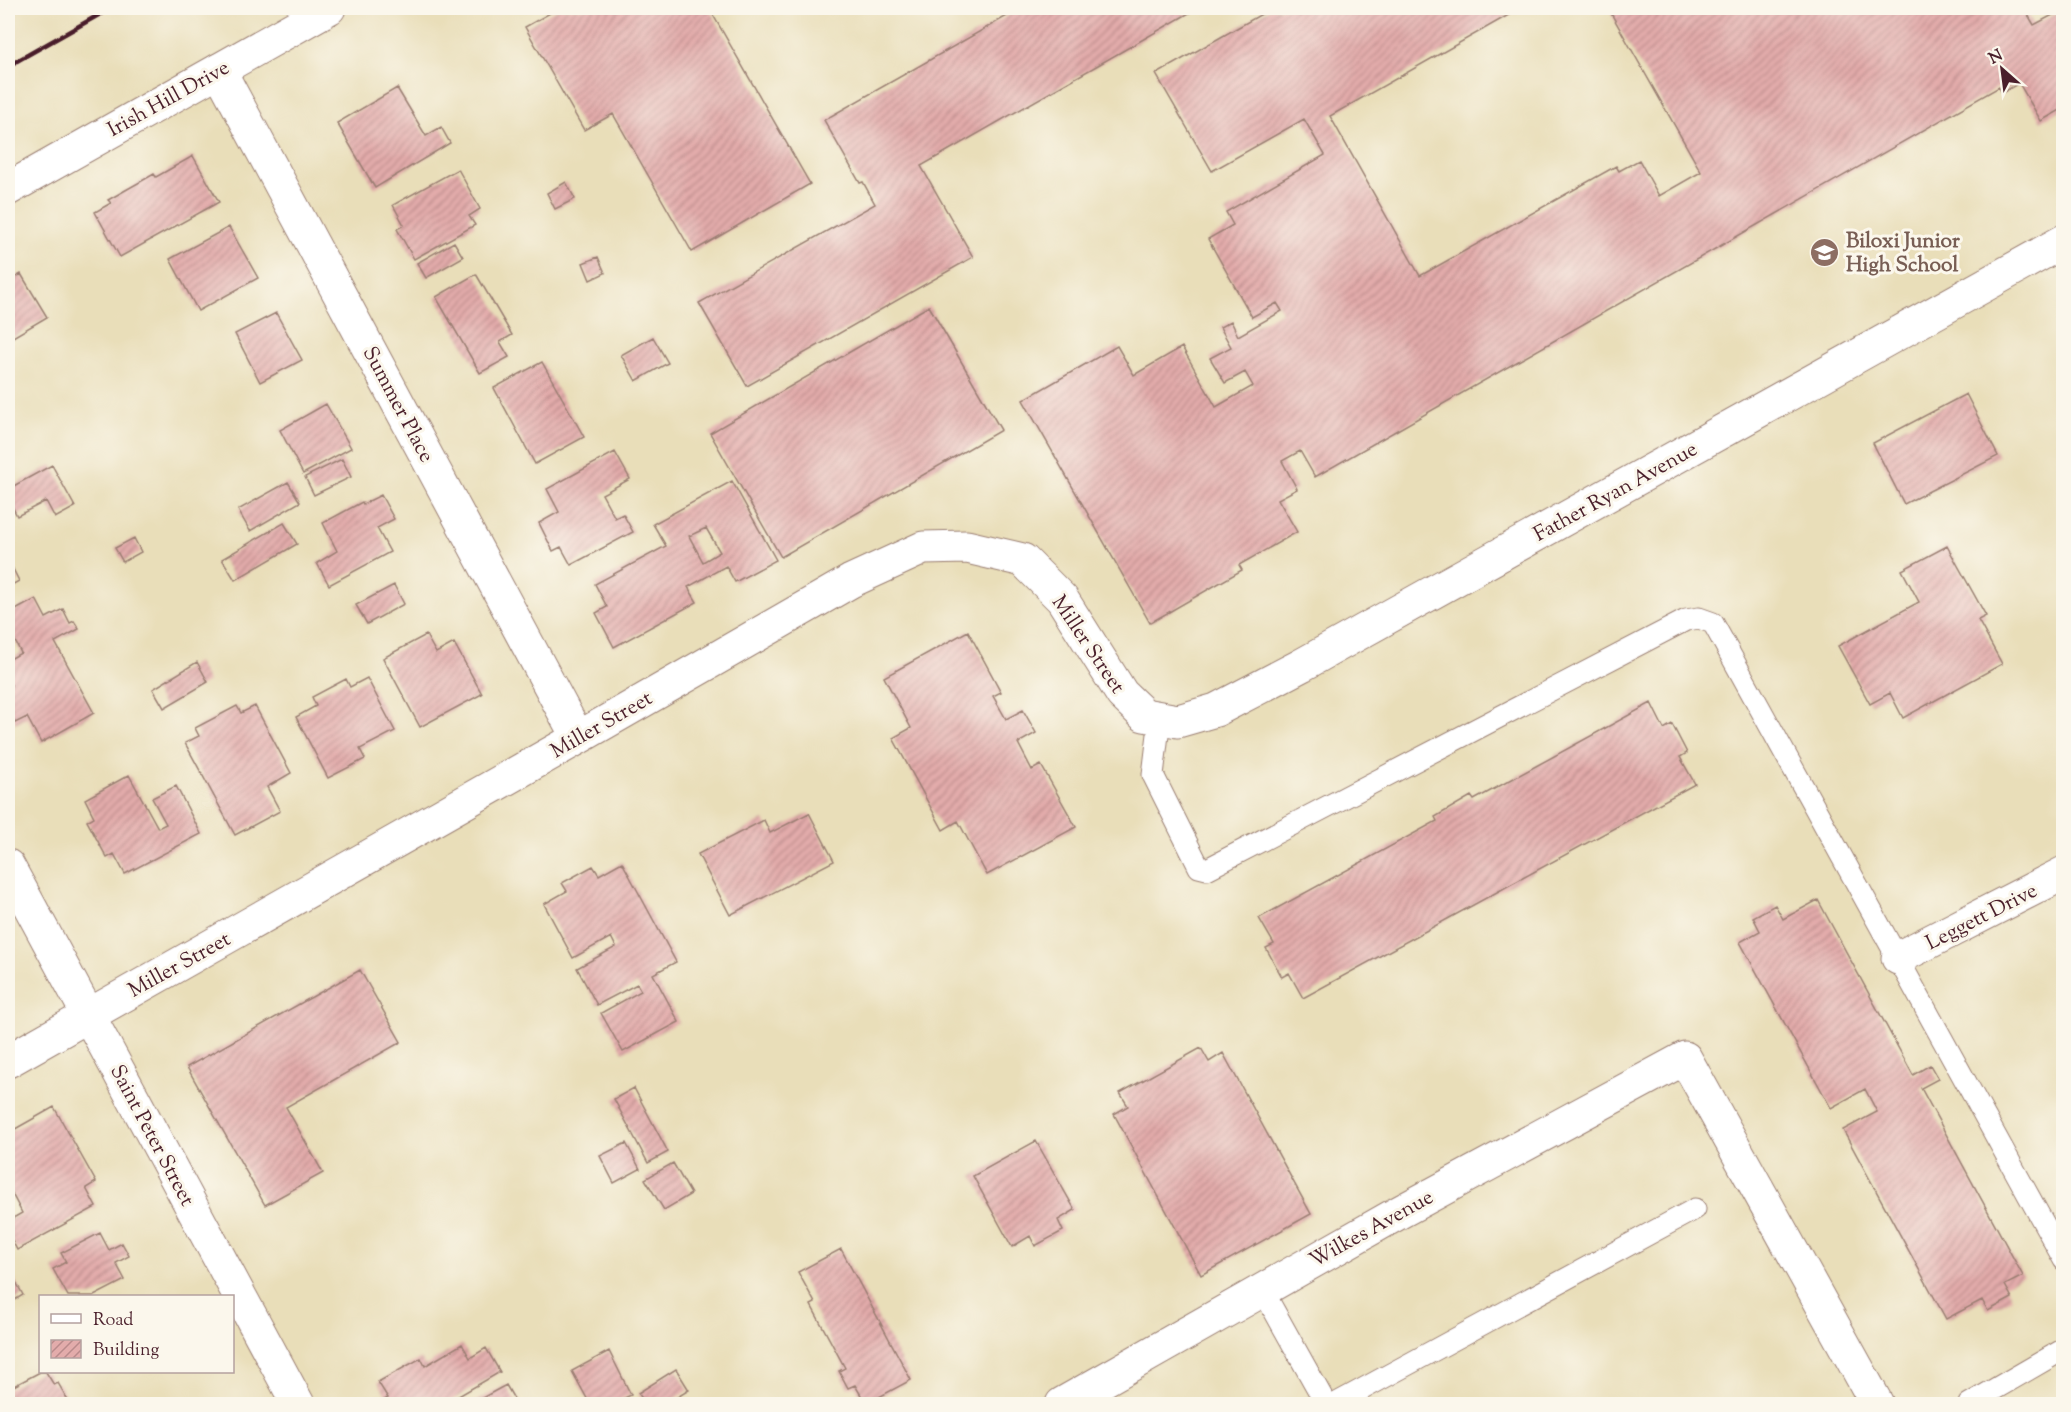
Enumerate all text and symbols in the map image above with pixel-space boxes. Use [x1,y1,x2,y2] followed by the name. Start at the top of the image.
[1972,39,2032,99] north arrow
[1985,45,2007,71] text: N
[103,54,235,146] street label: Irish Hill Drive
[1846,227,1960,281] place label: Biloxi Junior High School
[1809,236,1841,268] school or university icon: Biloxi Junior High School
[354,342,440,468] street label: Summer Place
[1529,435,1703,550] street label: Father Ryan Avenue
[1043,590,1131,700] street label: Miller Street
[546,684,658,767] street label: Miller Street
[1921,877,2043,959] street label: Leggett Drive
[123,925,237,1006] street label: Miller Street
[101,1060,201,1212] street label: Saint Peter Street
[1304,1183,1440,1276] street label: Wilkes Avenue
[39,1295,234,1373] legend
[93,1308,133,1334] text: Road
[93,1338,159,1364] text: Building

